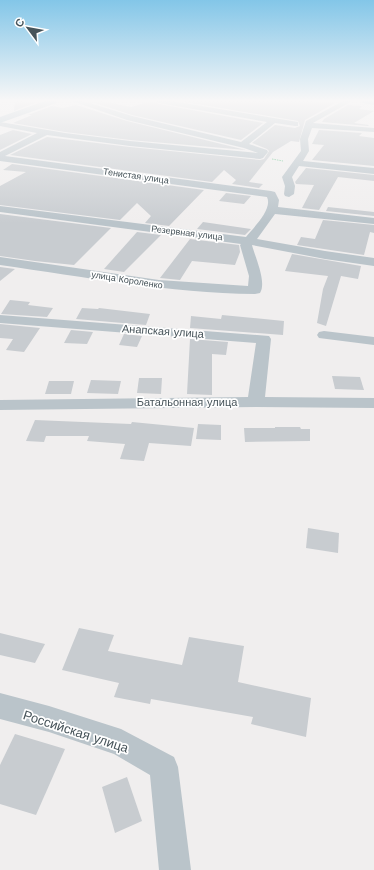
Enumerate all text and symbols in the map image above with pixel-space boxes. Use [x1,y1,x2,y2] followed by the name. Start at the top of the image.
[8,8,48,48] north arrow
[12,16,28,30] text: С
[103,166,169,186] street label: Тенистая улица
[151,224,223,242] street label: Резервная улица
[91,269,163,291] street label: улица Короленко
[122,322,205,341] street label: Анапская улица
[137,396,238,409] street label: Батальонная улица
[21,707,131,756] street label: Российская улица

